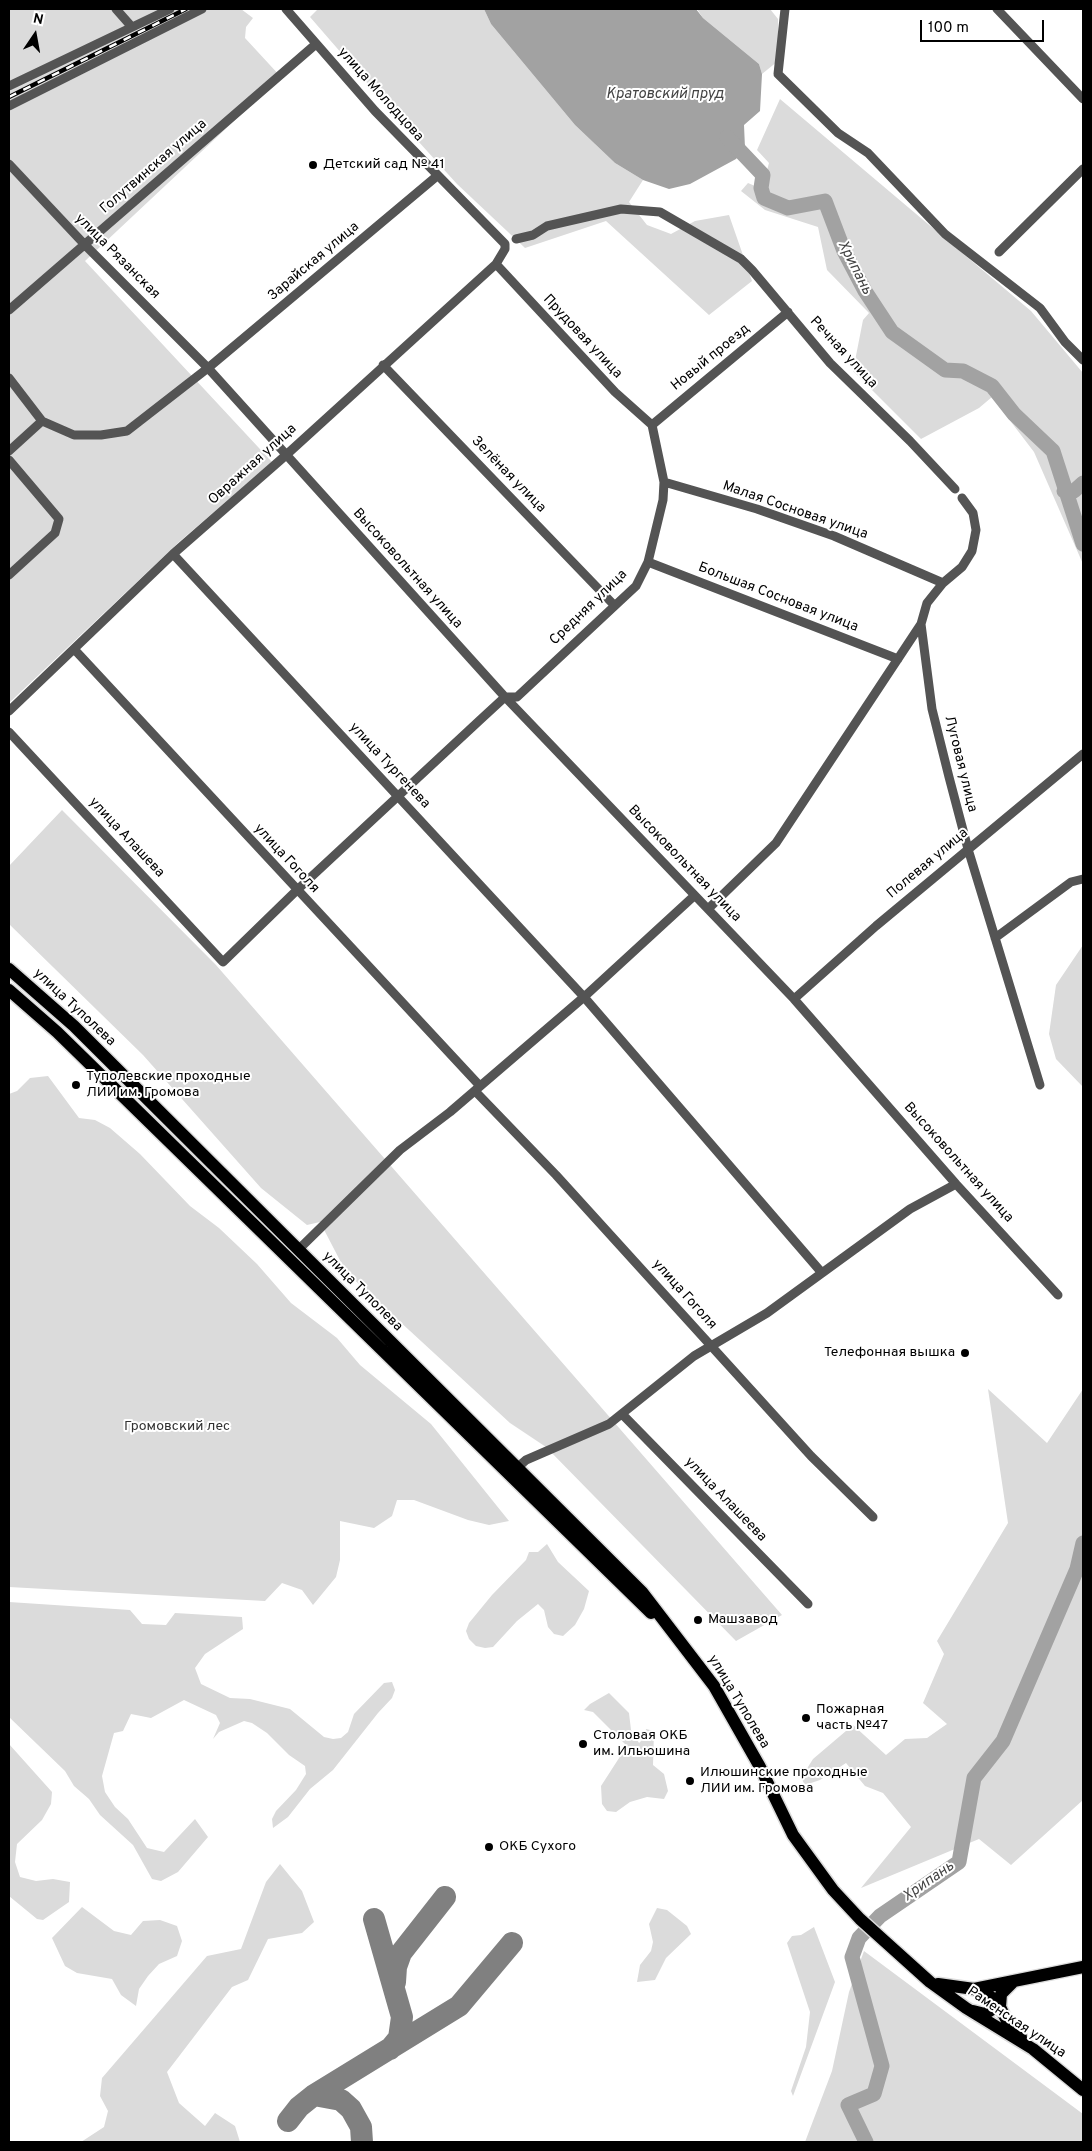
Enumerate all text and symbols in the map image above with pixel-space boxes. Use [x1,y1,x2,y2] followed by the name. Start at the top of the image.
[10,10,60,60] north arrow
[32,10,45,29] text: N
[922,10,1046,42] scale bar
[928,19,969,38] text: 100 m
[333,45,427,145] street label: улица Молодцова
[606,86,724,104] water label: Кратовский пруд
[97,116,211,218] street label: Голутвинская улица
[323,157,445,173] place label: Детский сад № 41
[307,159,319,171] marker: Детский сад № 41
[71,211,163,303] street label: улица Рязанская
[265,219,363,305] street label: Зарайская улица
[833,238,875,298] water label: Хрипань
[539,292,625,382] street label: Прудовая улица
[806,314,880,392] street label: Речная улица
[668,321,754,395] street label: Новый проезд
[205,421,301,509] street label: Овражная улица
[467,433,549,517] street label: Зелёная улица
[720,478,870,544] street label: Малая Сосновая улица
[349,506,465,632] street label: Высоковольтная улица
[696,560,860,636] street label: Большая Сосновая улица
[547,567,631,649] street label: Средняя улица
[940,714,980,814] street label: Луговая улица
[345,720,433,812] street label: улица Тургенева
[85,794,167,882] street label: улица Алашева
[624,802,744,926] street label: Высоковольтная улица
[250,821,322,897] street label: улица Гоголя
[884,825,972,903] street label: Полевая улица
[29,966,119,1050] street label: улица Туполева
[86,1069,250,1102] place label: Туполевские проходные ЛИИ им. Громова
[70,1079,82,1091] marker: Туполевские проходные ЛИИ им. Громова
[900,1100,1016,1226] street label: Высоковольтная улица
[318,1248,406,1336] street label: улица Туполева
[648,1257,720,1333] street label: улица Гоголя
[824,1345,955,1361] place label: Телефонная вышка
[959,1347,971,1359] marker: Телефонная вышка
[124,1419,230,1435] park label: Громовский лес
[680,1454,770,1546] street label: улица Алашеева
[708,1612,778,1628] place label: Машзавод
[692,1614,704,1626] marker: Машзавод
[703,1652,773,1752] street label: улица Туполева
[816,1702,888,1734] place label: Пожарная часть №47
[800,1712,812,1724] marker: Пожарная часть №47
[593,1728,690,1760] place label: Столовая ОКБ им. Ильюшина
[577,1738,589,1750] marker: Столовая ОКБ им. Ильюшина
[700,1765,868,1798] place label: Илюшинские проходные ЛИИ им. Громова
[684,1775,696,1787] marker: Илюшинские проходные ЛИИ им. Громова
[499,1839,576,1855] place label: ОКБ Сухого
[483,1841,495,1853] marker: ОКБ Сухого
[900,1858,958,1906] water label: Хрипань
[963,1984,1069,2062] street label: Раменская улица

